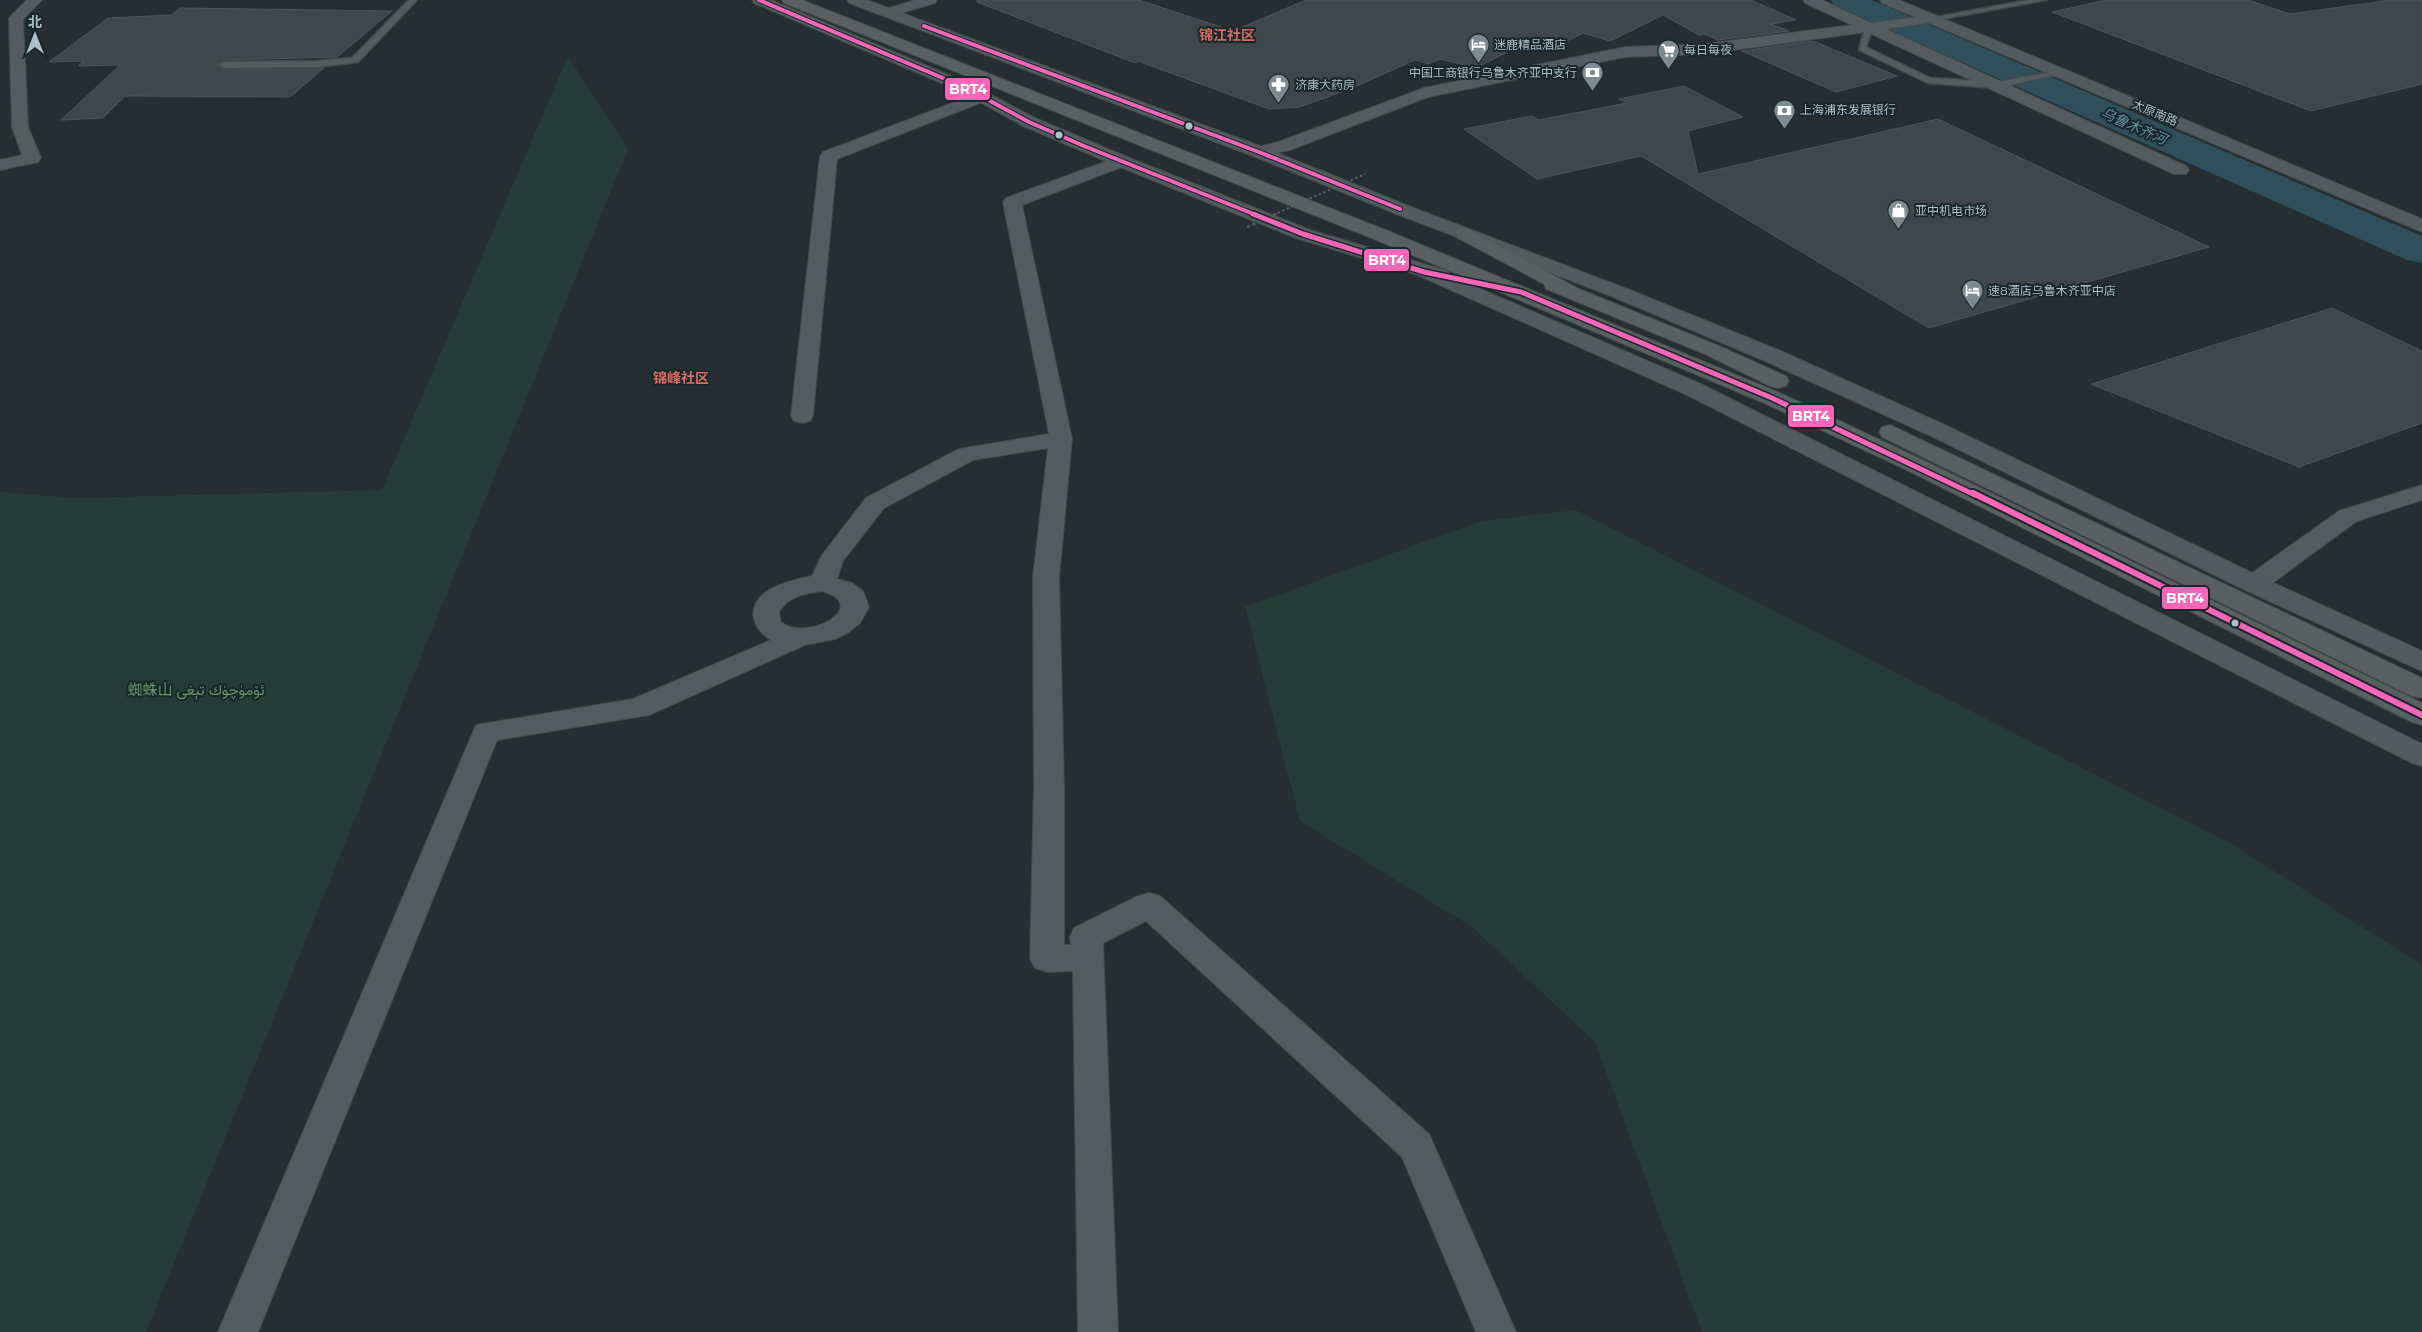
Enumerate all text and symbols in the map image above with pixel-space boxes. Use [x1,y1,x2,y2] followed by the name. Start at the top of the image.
[10,10,60,60] north arrow
[28,13,42,31] text: 北
[1199,26,1255,44] district label: 锦江社区
[1466,33,1490,64] hotel icon: 迷鹿精品酒店
[1494,37,1566,52] place label: 迷鹿精品酒店
[1656,38,1680,69] supermarket icon: 每日每夜
[1684,42,1732,57] place label: 每日每夜
[1581,61,1605,92] bank icon: 中国工商银行乌鲁木齐亚中支行
[1409,65,1577,80] place label: 中国工商银行乌鲁木齐亚中支行
[1267,73,1291,104] pharmacy icon: 济康大药房
[944,77,991,101] line badge: BRT4
[1295,77,1355,92] place label: 济康大药房
[949,80,987,98] text: BRT4
[2130,96,2180,129] street label: 太原南路
[1772,98,1796,129] bank icon: 上海浦东发展银行
[1800,102,1896,117] place label: 上海浦东发展银行
[2098,104,2172,150] water label: 乌鲁木齐河
[1184,121,1194,131] unlabelled marker
[1054,130,1064,140] unlabelled marker
[1887,199,1911,230] shop icon: 亚中机电市场
[1915,203,1987,218] place label: 亚中机电市场
[1363,248,1410,272] line badge: BRT4
[1368,251,1406,269] text: BRT4
[1960,279,1984,310] hotel icon: 速8酒店乌鲁木齐亚中店
[1988,283,2116,298] place label: 速8酒店乌鲁木齐亚中店
[653,369,709,387] district label: 锦峰社区
[1787,404,1835,428] line badge: BRT4
[1792,407,1830,425] text: BRT4
[2161,586,2209,610] line badge: BRT4
[2166,589,2204,607] text: BRT4
[2230,618,2240,628] unlabelled marker
[127,680,265,701] park label: 蜘蛛山 ئۆمۈچۈك تېغى

